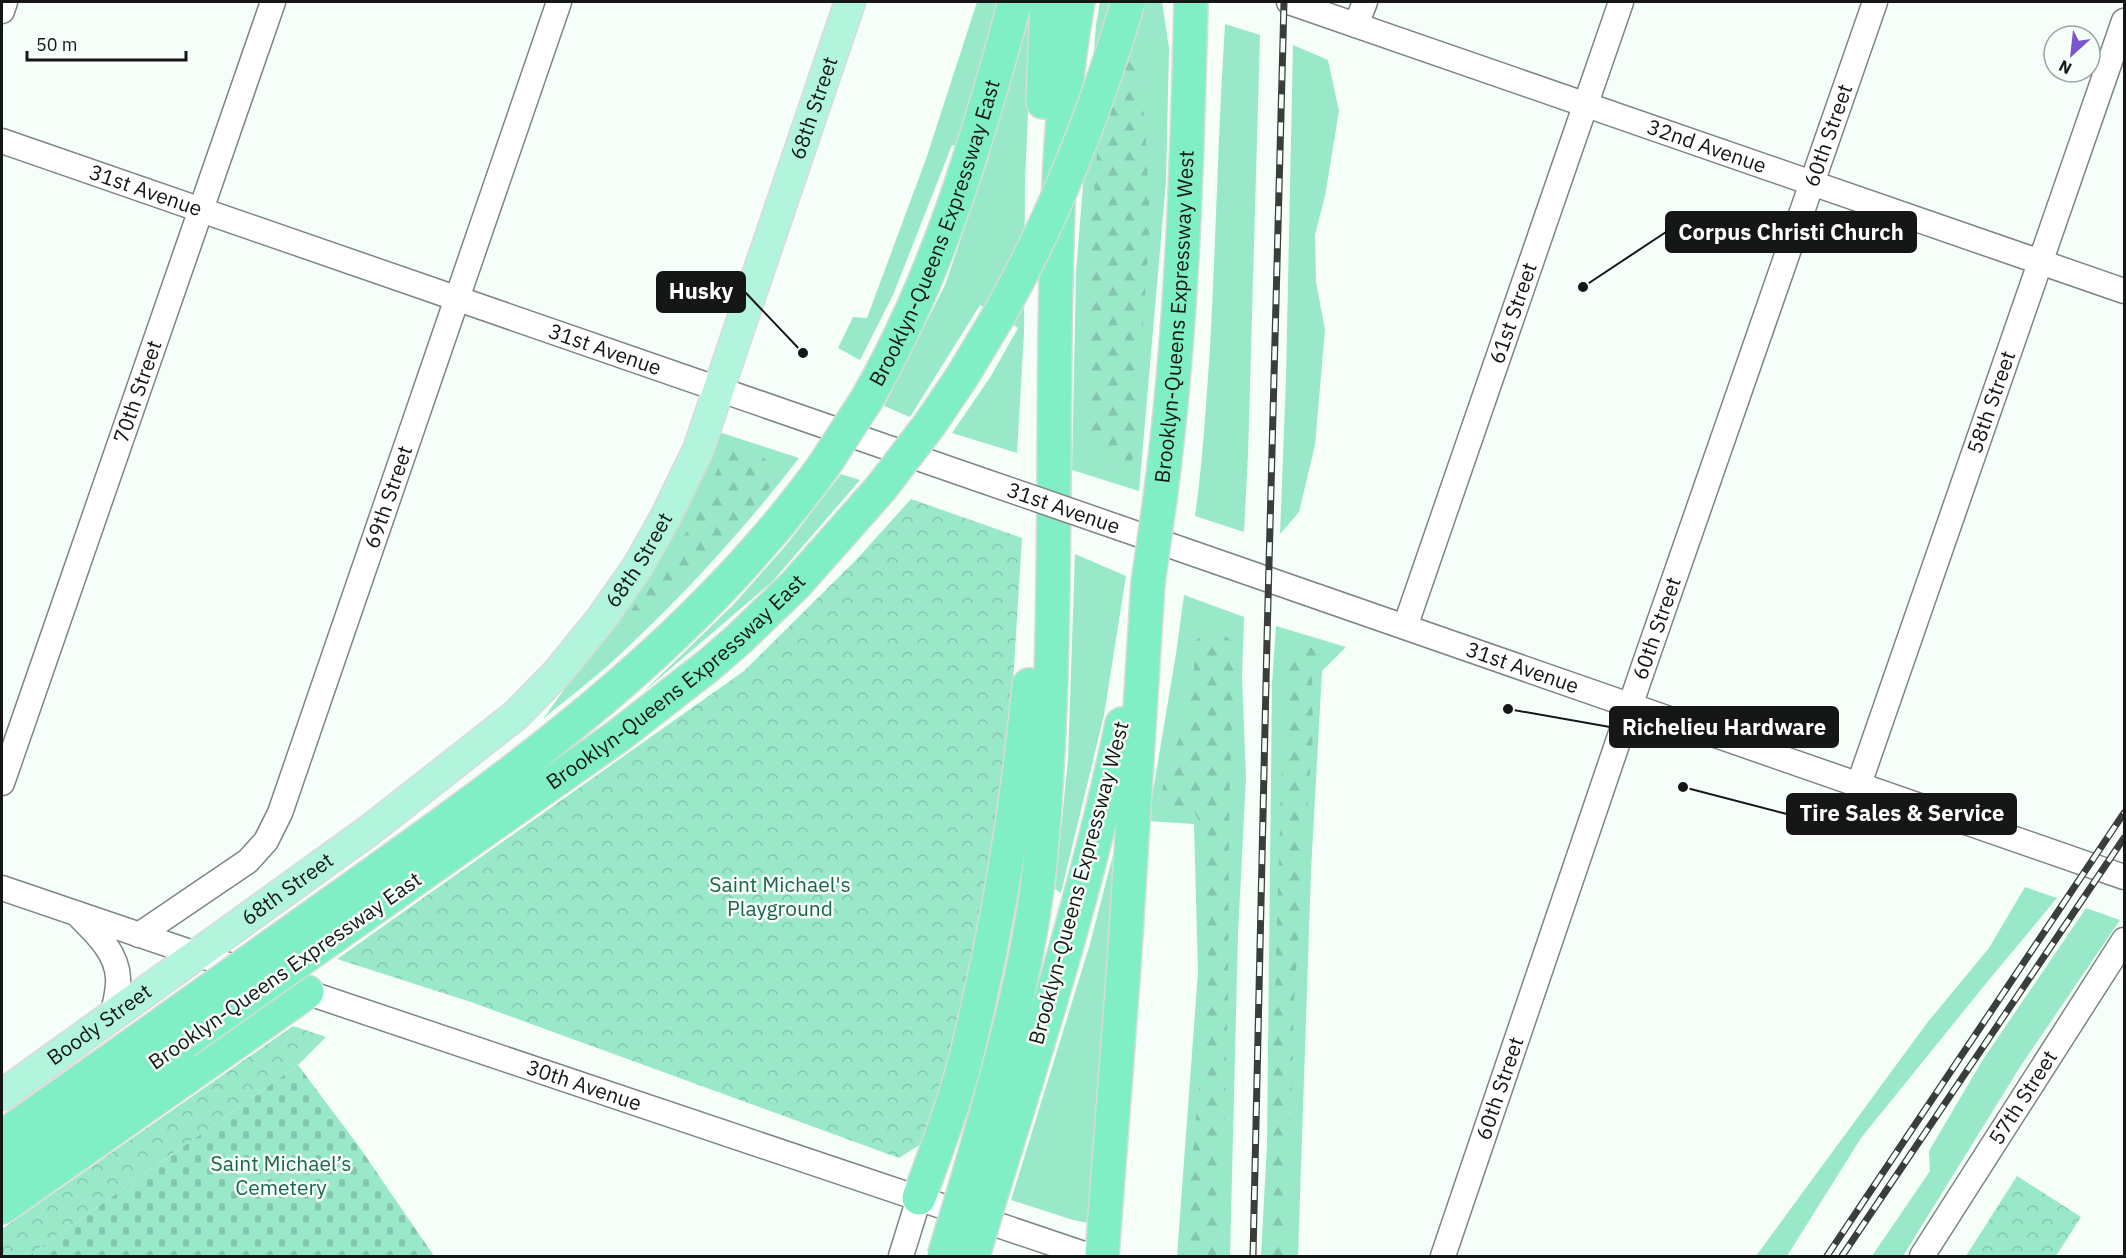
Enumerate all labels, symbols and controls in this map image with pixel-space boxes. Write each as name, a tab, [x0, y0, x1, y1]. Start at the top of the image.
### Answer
scale bar	[27, 24, 186, 62]
north arrow	[2042, 24, 2102, 84]
text: 50 m	[36, 33, 78, 56]
street label: 68th Street	[783, 53, 844, 163]
text: N	[2055, 56, 2075, 79]
street label: Brooklyn-Queens Expressway East	[862, 76, 1006, 391]
street label: 60th Street	[1797, 80, 1858, 190]
street label: 32nd Avenue	[1644, 112, 1770, 179]
street label: Brooklyn-Queens Expressway West	[1147, 150, 1200, 485]
street label: 31st Avenue	[86, 157, 206, 222]
callout: Corpus Christi Church	[1666, 212, 1916, 252]
text: Corpus Christi Church	[1678, 217, 1904, 246]
street label: 61st Street	[1482, 259, 1543, 367]
callout: Husky	[657, 272, 745, 312]
text: Husky	[669, 276, 733, 305]
street label: 31st Avenue	[545, 316, 665, 381]
street label: 70th Street	[106, 336, 168, 447]
street label: 58th Street	[1960, 347, 2021, 457]
street label: 69th Street	[357, 442, 418, 552]
street label: 31st Avenue	[1003, 475, 1124, 540]
street label: 68th Street	[598, 507, 678, 613]
street label: Brooklyn-Queens Expressway East	[540, 568, 811, 796]
street label: 60th Street	[1625, 573, 1687, 683]
street label: 31st Avenue	[1462, 634, 1583, 699]
callout: Richelieu Hardware	[1610, 707, 1838, 747]
text: Richelieu Hardware	[1622, 712, 1826, 741]
street label: Brooklyn-Queens Expressway West	[1021, 718, 1135, 1048]
callout: Tire Sales & Service	[1787, 794, 2016, 834]
text: Tire Sales & Service	[1800, 798, 2004, 827]
street label: 68th Street	[235, 846, 339, 931]
street label: Brooklyn-Queens Expressway East	[142, 865, 426, 1075]
park label: Saint Michael's Playground	[709, 870, 851, 922]
street label: Boody Street	[41, 977, 157, 1071]
street label: 60th Street	[1469, 1033, 1530, 1143]
street label: 57th Street	[1982, 1044, 2063, 1150]
street label: 30th Avenue	[523, 1052, 645, 1117]
park label: Saint Michael’s Cemetery	[211, 1149, 351, 1201]

